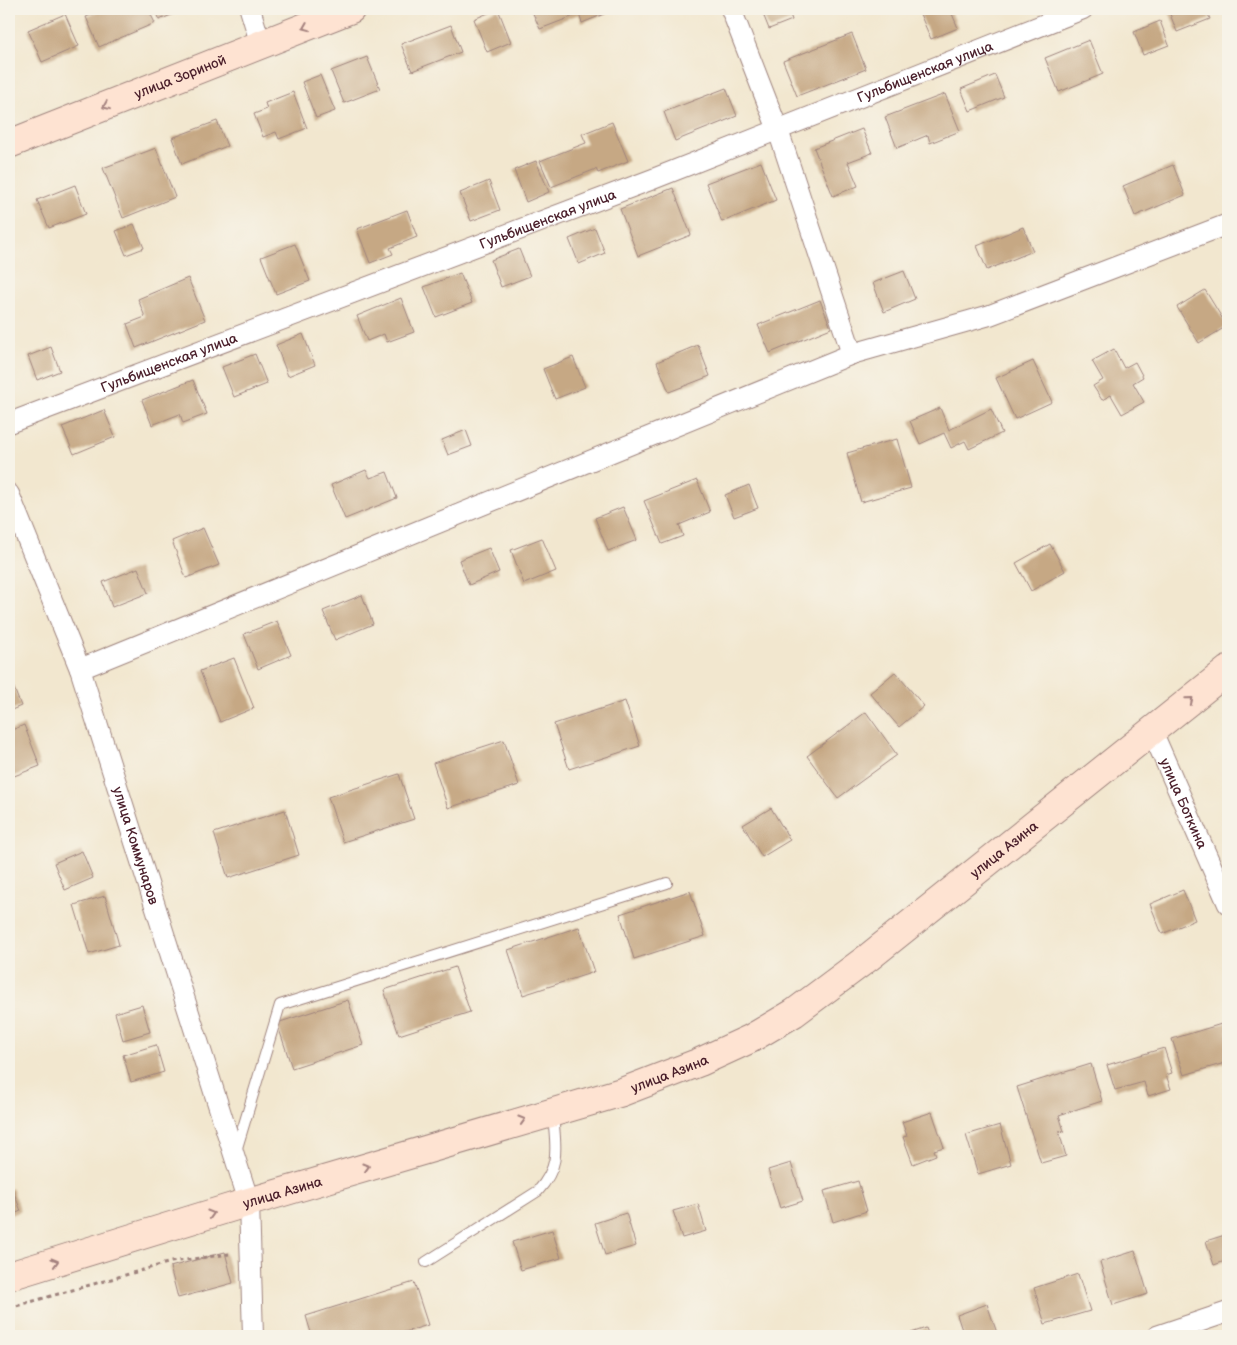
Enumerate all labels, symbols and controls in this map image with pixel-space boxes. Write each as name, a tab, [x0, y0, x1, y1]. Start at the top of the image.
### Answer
one-way arrow	[302, 20, 311, 31]
street label: Гульбищенская улица	[855, 37, 996, 106]
street label: улица Зориной	[132, 51, 229, 103]
one-way arrow	[102, 100, 111, 110]
street label: Гульбищенская улица	[477, 186, 619, 253]
street label: Гульбищенская улица	[98, 329, 240, 396]
one-way arrow	[1184, 698, 1193, 706]
street label: улица Боткина	[1156, 756, 1211, 852]
street label: улица Коммунаров	[109, 785, 162, 907]
street label: улица Азина	[967, 817, 1042, 882]
street label: улица Азина	[629, 1051, 712, 1097]
one-way arrow	[517, 1116, 525, 1126]
one-way arrow	[362, 1162, 370, 1172]
street label: улица Азина	[241, 1173, 325, 1212]
one-way arrow	[206, 1209, 214, 1219]
one-way arrow	[51, 1257, 59, 1267]

